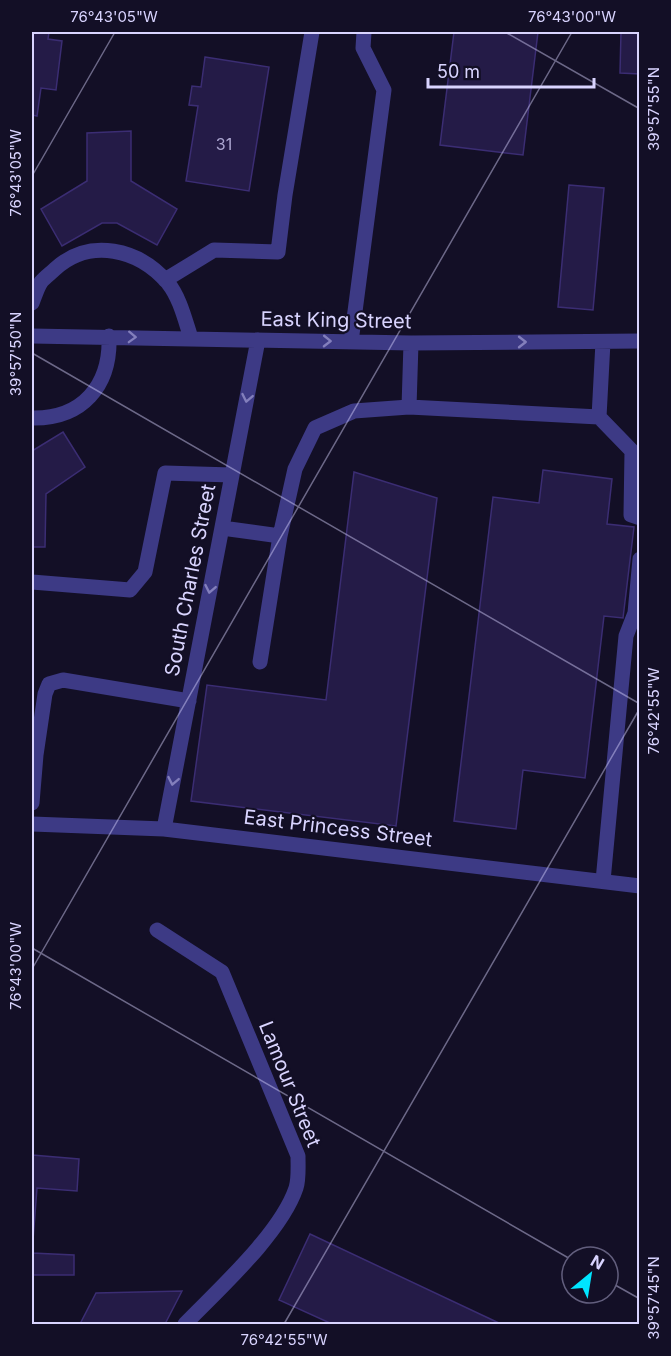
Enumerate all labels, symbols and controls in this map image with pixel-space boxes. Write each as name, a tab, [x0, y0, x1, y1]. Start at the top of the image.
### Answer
text: 76°43'05"W	[70, 7, 158, 26]
text: 76°43'00"W	[528, 7, 616, 26]
scale bar	[428, 51, 594, 89]
text: 50 m	[437, 61, 480, 82]
text: 39°57'55"N	[644, 67, 663, 151]
text: 76°43'05"W	[6, 129, 25, 217]
house number: 31	[216, 134, 232, 154]
street label: East King Street	[260, 307, 412, 333]
text: 39°57'50"N	[6, 312, 25, 396]
one-way arrow	[127, 330, 136, 343]
one-way arrow	[322, 335, 331, 347]
one-way arrow	[517, 336, 526, 348]
one-way arrow	[241, 392, 254, 402]
street label: South Charles Street	[160, 481, 220, 678]
one-way arrow	[204, 584, 217, 594]
text: 76°42'55"W	[644, 667, 663, 755]
one-way arrow	[167, 775, 180, 785]
street label: East Princess Street	[242, 805, 434, 852]
text: 76°43'00"W	[6, 922, 25, 1010]
street label: Lamour Street	[254, 1018, 326, 1151]
north arrow	[560, 1245, 620, 1305]
text: N	[587, 1250, 608, 1274]
text: 39°57'45"N	[644, 1256, 663, 1340]
text: 76°42'55"W	[240, 1330, 328, 1349]

